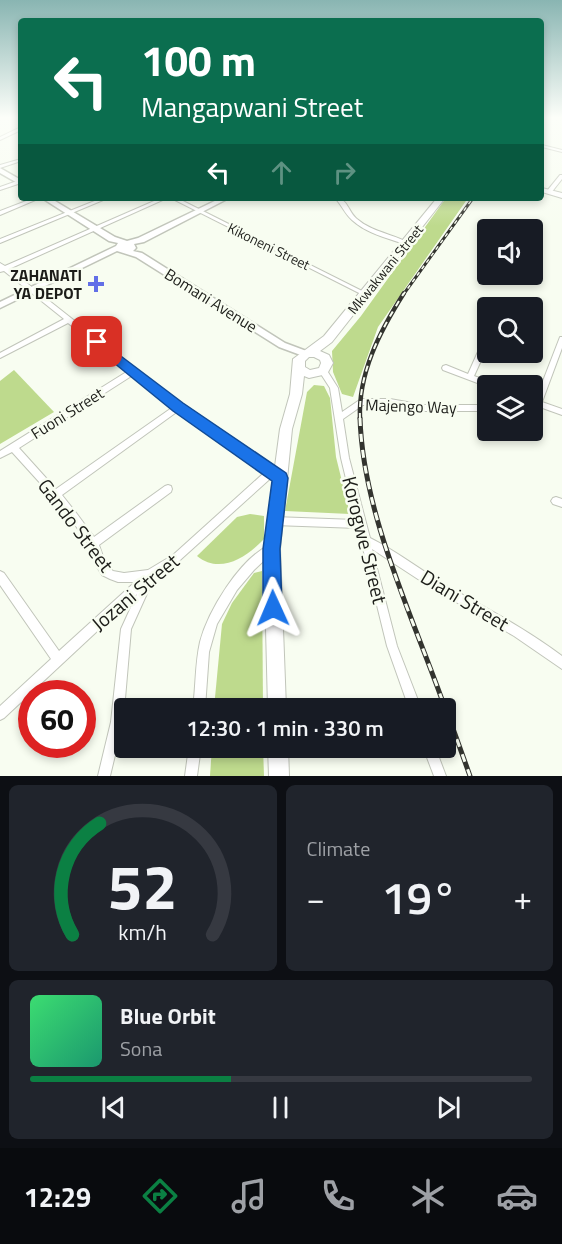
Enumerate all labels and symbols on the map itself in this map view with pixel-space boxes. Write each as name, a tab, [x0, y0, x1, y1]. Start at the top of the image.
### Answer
street label: Kikoneni Street	[224, 217, 314, 275]
street label: Mkwakwani Street	[342, 220, 428, 318]
street label: Bomani Avenue	[160, 262, 262, 338]
place label: ZAHANATI YA DEPOT	[10, 263, 83, 305]
marker: ZAHANATI YA DEPOT	[87, 275, 105, 293]
pin	[71, 316, 122, 367]
street label: Fuoni Street	[26, 381, 108, 445]
street label: Majengo Way	[365, 392, 457, 420]
street label: Gando Street	[30, 472, 122, 578]
street label: Korogwe Street	[334, 473, 396, 607]
street label: Jozani Street	[84, 546, 186, 638]
street label: Diani Street	[415, 561, 515, 639]
position arrow	[241, 576, 305, 640]
speed limit sign: 60	[18, 680, 96, 758]

